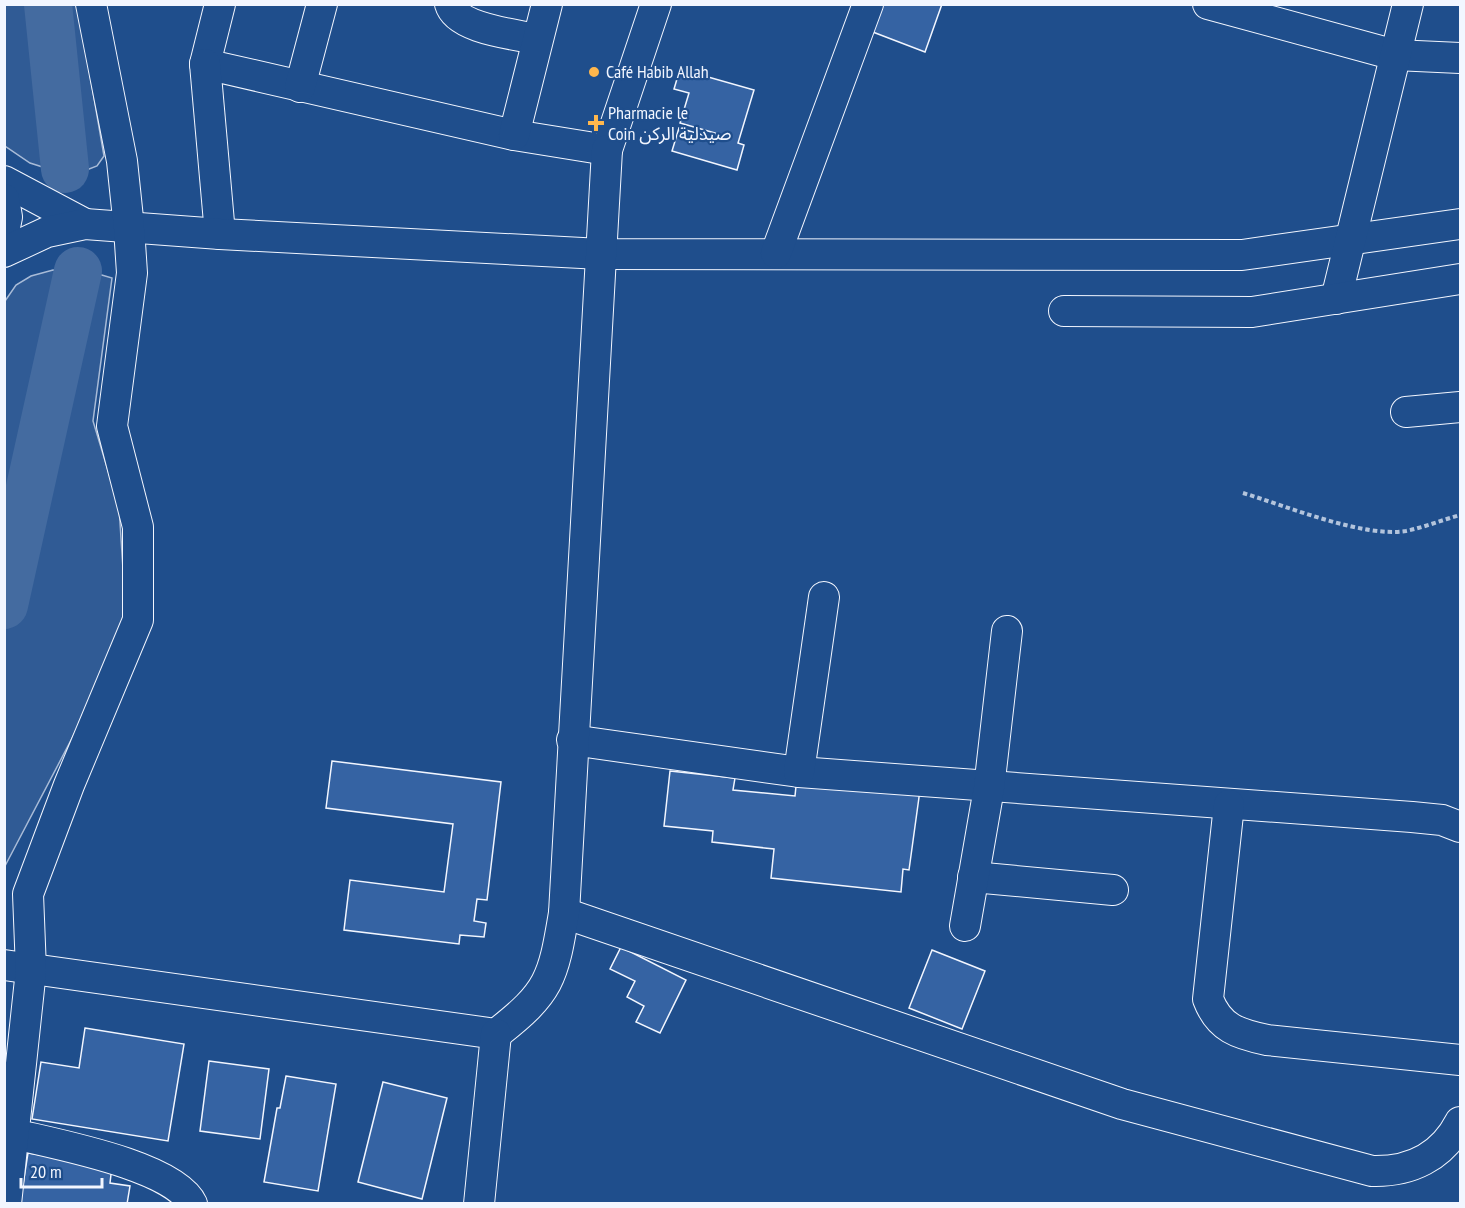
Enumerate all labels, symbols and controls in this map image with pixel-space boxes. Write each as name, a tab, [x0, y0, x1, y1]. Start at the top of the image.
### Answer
place label: Café Habib Allah	[606, 60, 709, 83]
marker: Café Habib Allah	[587, 65, 601, 79]
place label: Pharmacie le Coin صيدلية الركن	[608, 101, 732, 145]
marker: Pharmacie le Coin صيدلية الركن	[589, 116, 603, 130]
scale bar	[21, 1151, 102, 1189]
text: 20 m	[30, 1160, 62, 1183]

